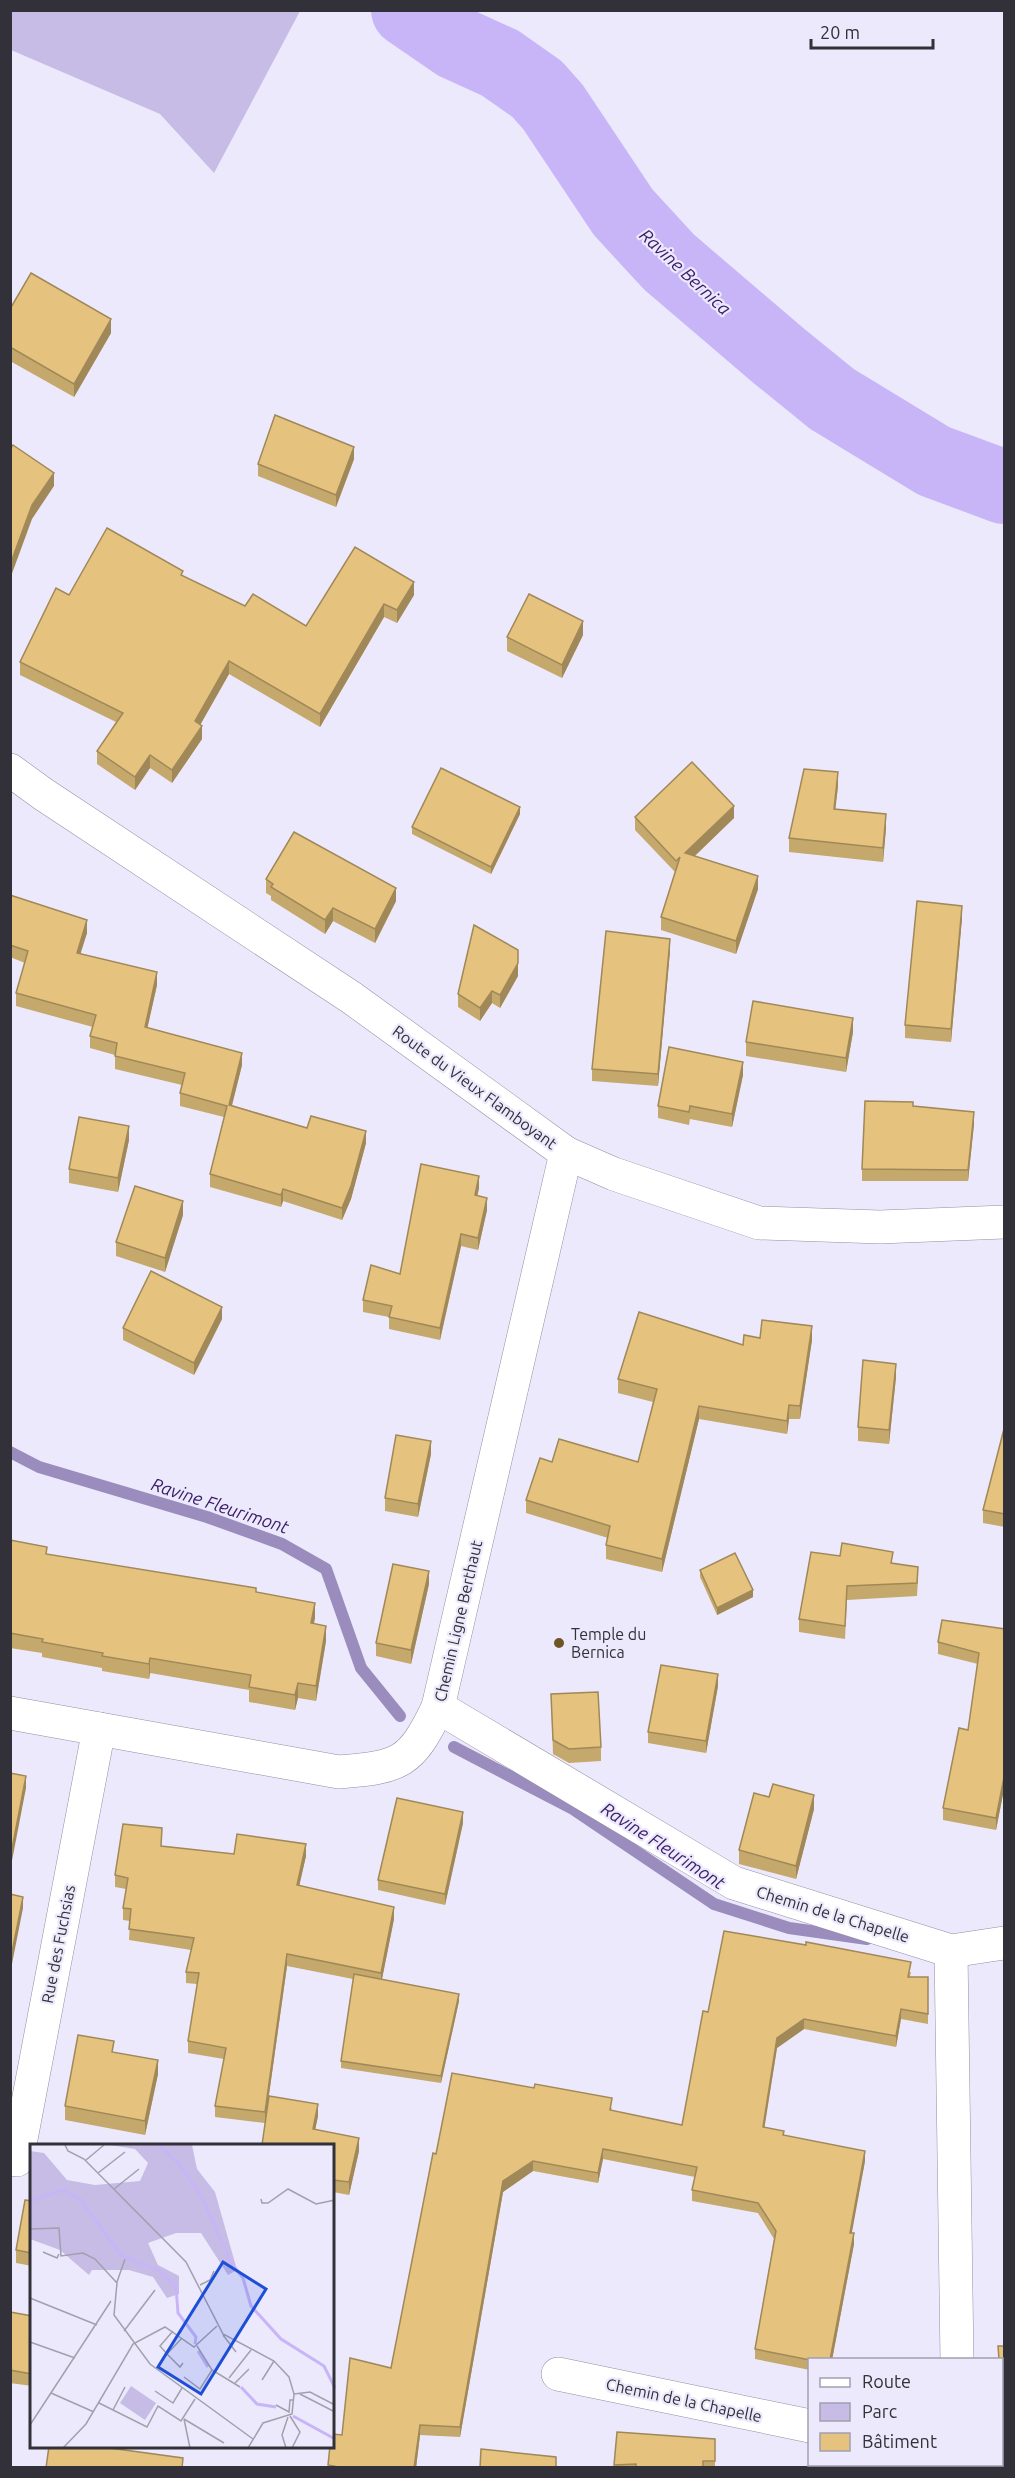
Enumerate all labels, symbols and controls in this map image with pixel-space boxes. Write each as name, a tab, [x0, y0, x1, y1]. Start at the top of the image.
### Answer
scale bar	[811, 12, 932, 50]
text: 20 m	[820, 22, 860, 42]
water label: Ravine Bernica	[636, 224, 735, 318]
street label: Route du Vieux Flamboyant	[389, 1021, 561, 1153]
water label: Ravine Fleurimont	[149, 1473, 292, 1537]
street label: Chemin Ligne Berthaut	[431, 1538, 486, 1704]
place label: Temple du Bernica	[571, 1625, 646, 1661]
marker: Temple du Bernica	[552, 1636, 566, 1650]
water label: Ravine Fleurimont	[598, 1798, 730, 1893]
street label: Chemin de la Chapelle	[754, 1882, 912, 1946]
street label: Rue des Fuchsias	[38, 1883, 78, 2005]
inset map	[30, 2144, 334, 2448]
legend	[808, 2358, 1003, 2466]
text: Route	[862, 2371, 911, 2391]
street label: Chemin de la Chapelle	[604, 2375, 764, 2425]
text: Parc	[862, 2401, 897, 2421]
text: Bâtiment	[862, 2431, 937, 2451]

